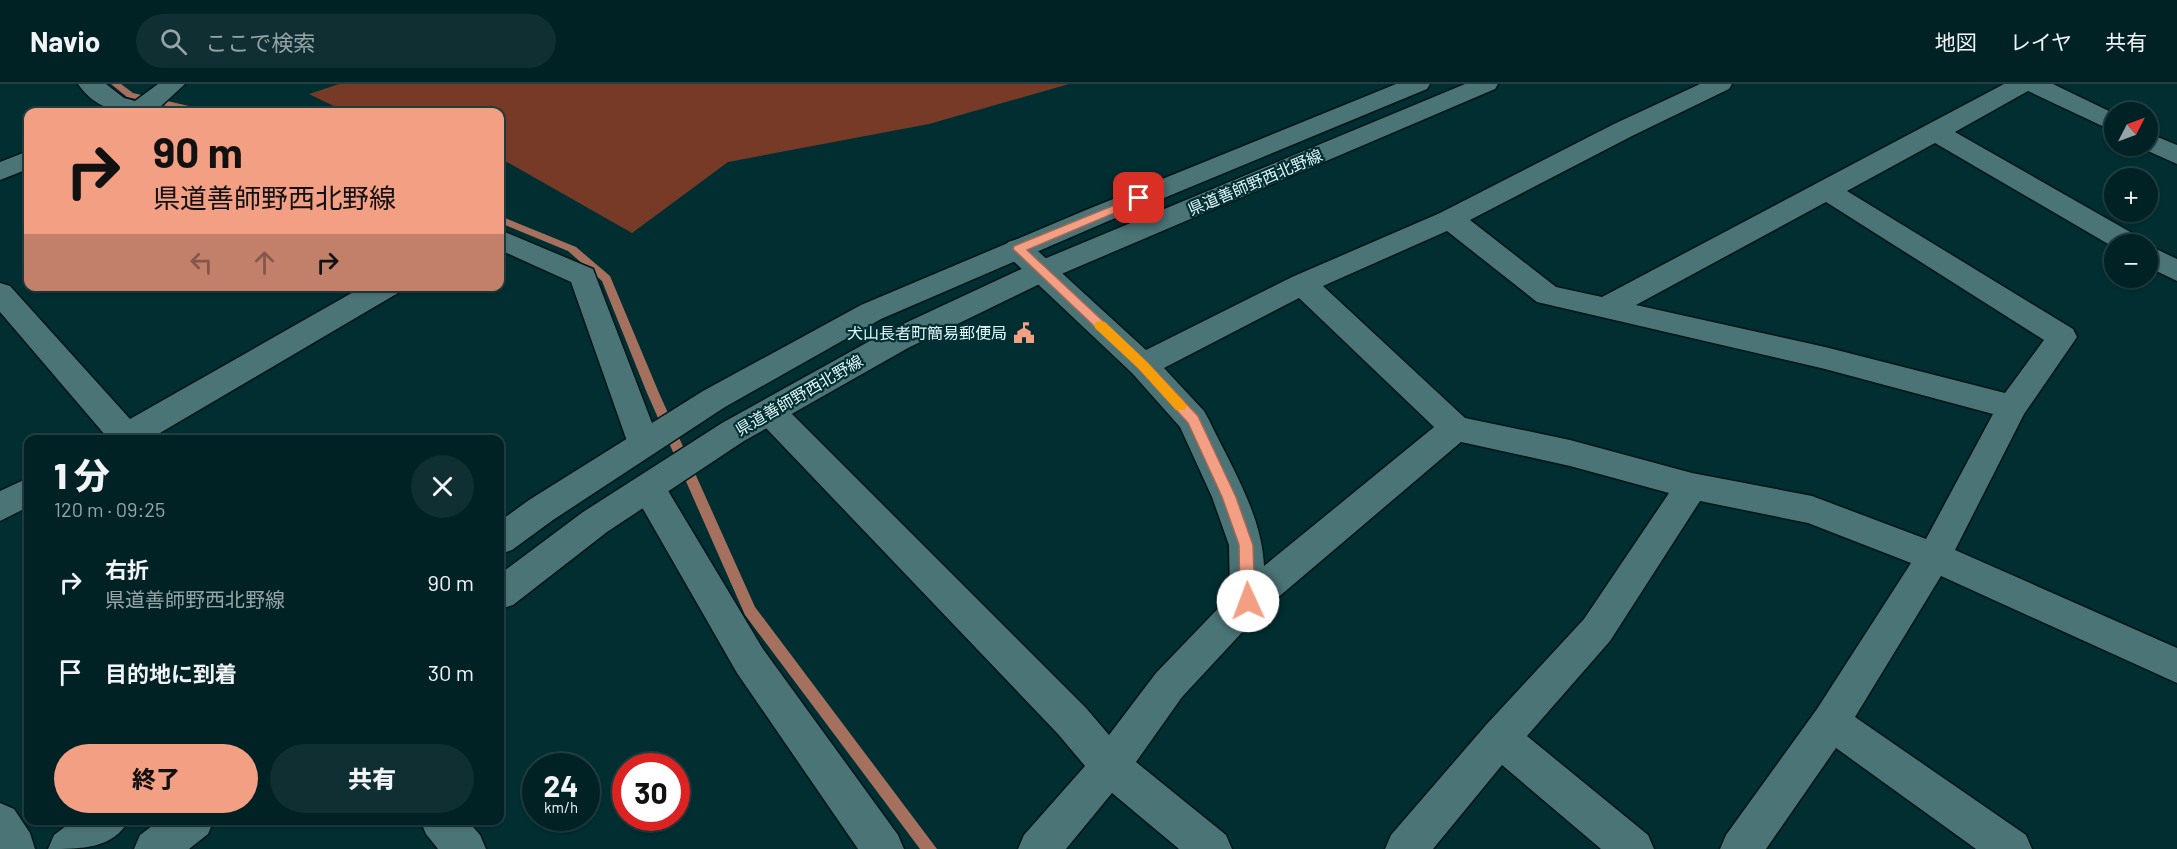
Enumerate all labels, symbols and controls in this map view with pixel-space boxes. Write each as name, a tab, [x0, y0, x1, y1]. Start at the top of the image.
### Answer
search box	[136, 14, 556, 68]
text: Navio	[30, 24, 100, 58]
icon: search	[157, 25, 190, 58]
text: ここで検索	[205, 29, 315, 55]
text: 地図	[1935, 29, 1977, 54]
text: レイヤ	[2010, 29, 2072, 54]
text: 共有	[2105, 29, 2147, 54]
north arrow	[2104, 102, 2158, 156]
map controls	[2104, 102, 2158, 288]
text: 90 m	[153, 126, 243, 176]
icon: right	[54, 132, 132, 210]
street label: 県道善師野西北野線	[1185, 145, 1325, 218]
button: +	[2104, 168, 2158, 222]
pin	[1113, 172, 1164, 223]
text: 県道善師野西北野線	[153, 181, 396, 213]
icon: arrive	[1122, 181, 1155, 214]
button: −	[2104, 234, 2158, 288]
icon: left	[185, 246, 218, 279]
icon: ahead	[248, 246, 281, 279]
icon: right	[311, 246, 344, 279]
public building icon: 犬山長者町簡易郵便局	[1012, 321, 1036, 345]
place label: 犬山長者町簡易郵便局	[847, 323, 1007, 342]
street label: 県道善師野西北野線	[732, 350, 866, 439]
text: 1 分	[54, 453, 110, 496]
button: close	[411, 455, 474, 518]
text: 120 m · 09:25	[54, 497, 165, 521]
text: 右折	[105, 556, 149, 582]
icon: right	[54, 566, 87, 599]
text: 90 m	[428, 569, 474, 595]
position arrow	[1216, 569, 1280, 633]
text: 県道善師野西北野線	[105, 587, 285, 611]
icon: arrive	[54, 656, 87, 689]
text: 30 m	[428, 659, 474, 685]
text: 目的地に到着	[105, 660, 237, 686]
button: 終了	[54, 744, 258, 813]
button: 共有	[270, 744, 474, 813]
speed limit sign: 30	[612, 753, 690, 831]
text: 24	[544, 767, 578, 803]
text: km/h	[544, 798, 578, 816]

